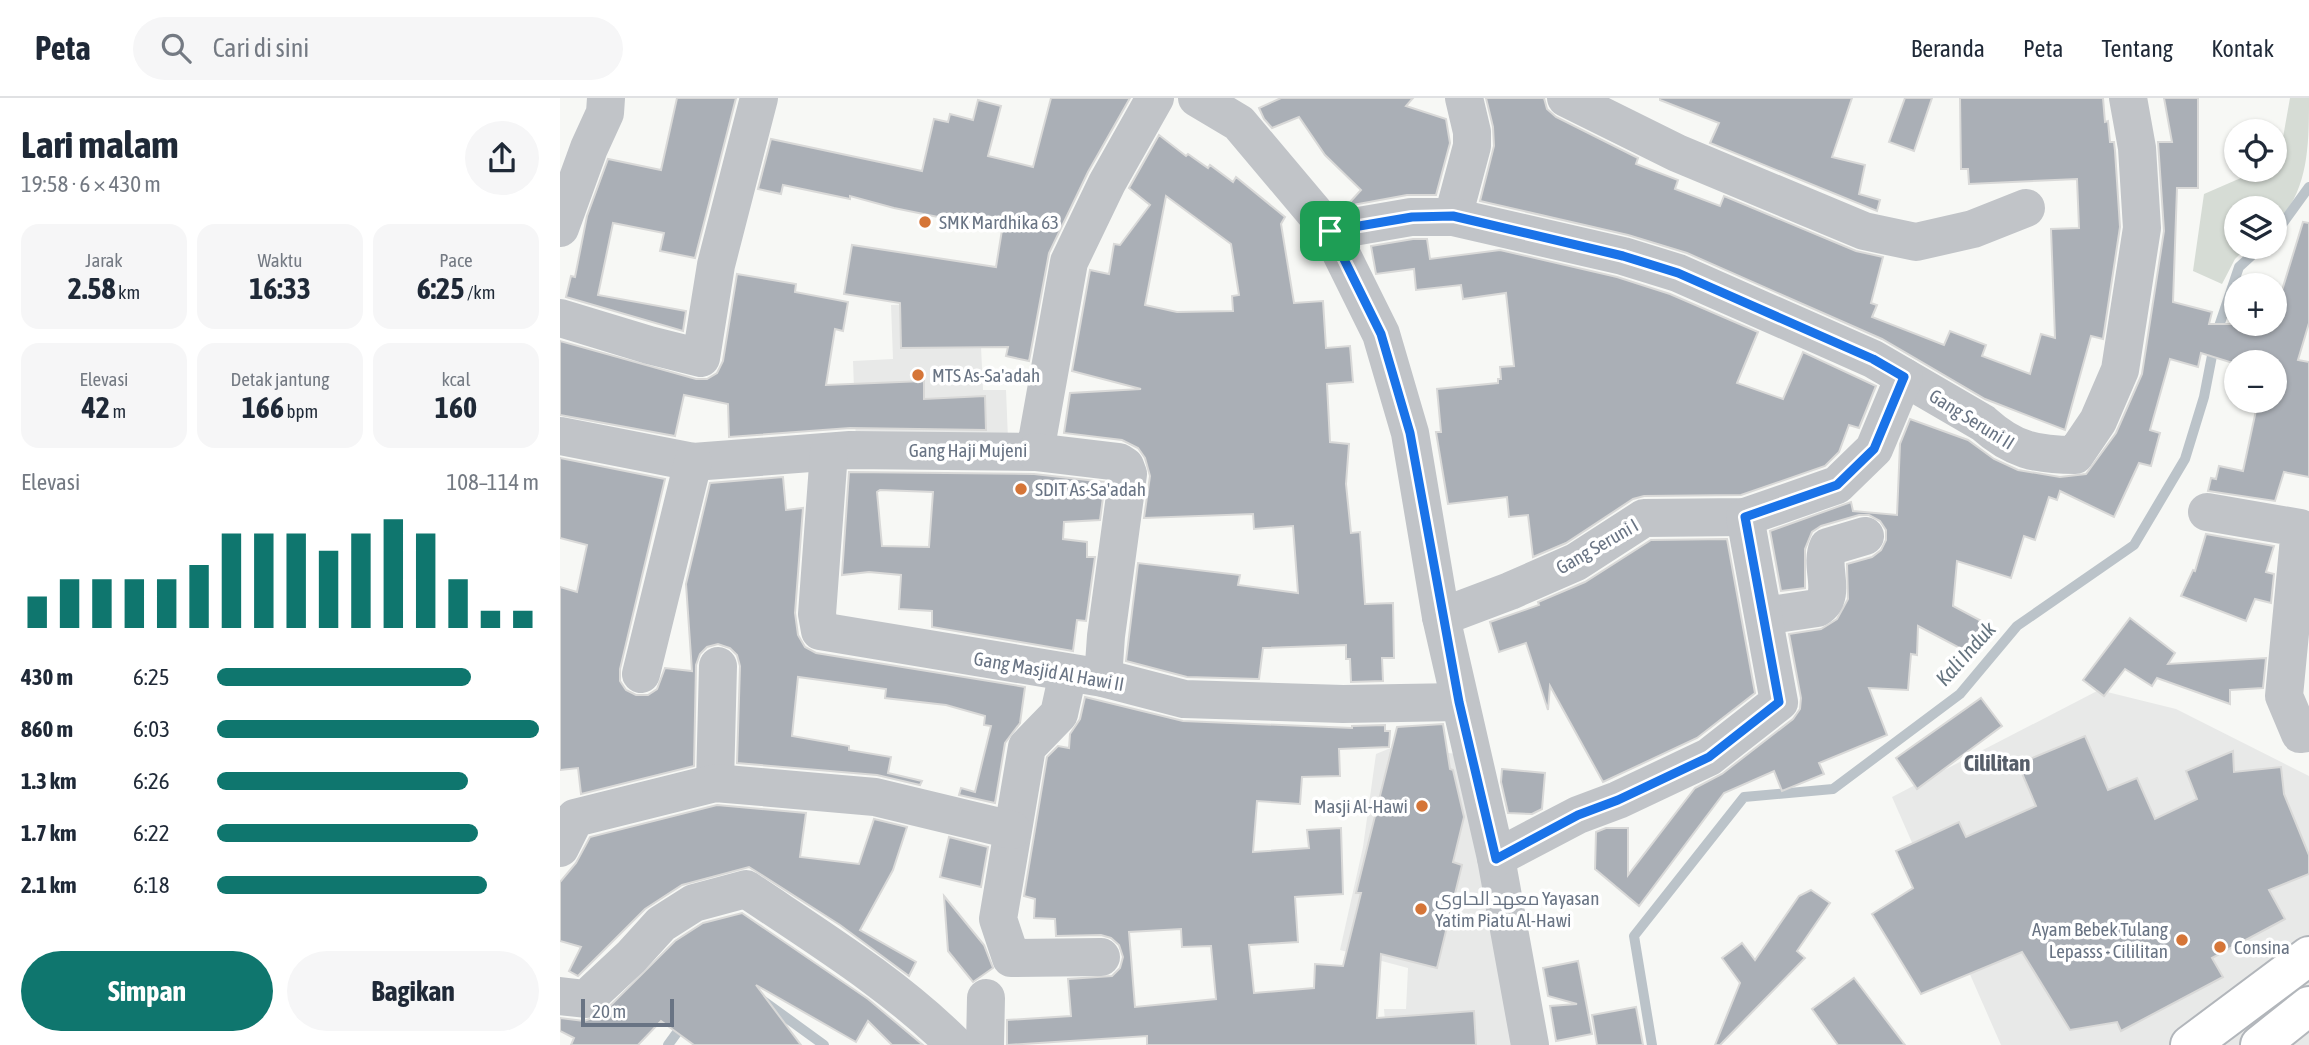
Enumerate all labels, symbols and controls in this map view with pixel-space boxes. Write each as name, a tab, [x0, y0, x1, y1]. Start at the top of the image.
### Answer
search box	[133, 17, 623, 80]
text: Peta	[35, 29, 91, 67]
icon: search	[157, 29, 195, 67]
text: Cari di sini	[213, 33, 309, 63]
text: Beranda	[1911, 35, 1985, 62]
text: Peta	[2023, 35, 2063, 62]
text: Tentang	[2101, 35, 2173, 62]
text: Kontak	[2211, 35, 2274, 62]
map controls	[2224, 119, 2287, 413]
button: locate	[2224, 119, 2287, 182]
button: share	[465, 121, 539, 195]
text: Lari malam	[21, 123, 179, 166]
text: 19:58 · 6 × 430 m	[21, 171, 161, 197]
button: layers	[2224, 196, 2287, 259]
pin	[1300, 201, 1360, 261]
place label: SMK Mardhika 63	[939, 211, 1059, 233]
icon: arrive	[1311, 212, 1349, 250]
marker: SMK Mardhika 63	[917, 214, 933, 230]
text: Jarak	[85, 249, 123, 271]
text: Waktu	[257, 249, 303, 271]
text: Pace	[439, 249, 473, 271]
text: 2.58	[68, 271, 115, 305]
text: 16:33	[249, 271, 311, 305]
text: 6:25	[417, 271, 464, 305]
button: +	[2224, 273, 2287, 336]
text: km	[115, 281, 140, 303]
text: /km	[464, 281, 495, 303]
button: −	[2224, 350, 2287, 413]
place label: MTS As-Sa'adah	[932, 364, 1040, 386]
marker: MTS As-Sa'adah	[910, 367, 926, 383]
text: Elevasi	[80, 368, 128, 390]
text: Detak jantung	[231, 368, 330, 390]
text: kcal	[442, 368, 470, 390]
street label: Gang Seruni II	[1925, 384, 2019, 454]
text: 42	[82, 390, 110, 424]
text: 166	[242, 390, 284, 424]
text: 160	[435, 390, 477, 424]
text: m	[110, 400, 126, 422]
text: bpm	[284, 400, 318, 422]
street label: Gang Haji Mujeni	[909, 439, 1027, 461]
text: Elevasi	[21, 469, 80, 495]
text: 108–114 m	[446, 469, 539, 495]
place label: SDIT As-Sa'adah	[1035, 478, 1146, 500]
marker: SDIT As-Sa'adah	[1013, 481, 1029, 497]
street label: Gang Seruni I	[1552, 514, 1642, 578]
water label: Kali Induk	[1930, 616, 2001, 690]
street label: Gang Masjid Al Hawi II	[972, 647, 1126, 695]
text: 430 m	[21, 664, 73, 690]
text: 6:25	[133, 664, 170, 690]
text: 860 m	[21, 716, 73, 742]
text: 6:03	[133, 716, 170, 742]
district label: Cililitan	[1964, 750, 2030, 776]
text: 1.3 km	[21, 768, 77, 794]
text: 6:26	[133, 768, 170, 794]
place label: Masji Al-Hawi	[1314, 795, 1408, 817]
marker: Masji Al-Hawi	[1414, 798, 1430, 814]
text: 1.7 km	[21, 820, 77, 846]
text: 6:22	[133, 820, 170, 846]
text: 2.1 km	[21, 872, 77, 898]
text: 6:18	[133, 872, 170, 898]
place label: معهد الحاوي Yayasan Yatim Piatu Al-Hawi	[1435, 887, 1599, 931]
marker: معهد الحاوي Yayasan Yatim Piatu Al-Hawi	[1413, 901, 1429, 917]
place label: Ayam Bebek Tulang Lepasss - Cililitan	[2032, 918, 2169, 962]
marker: Ayam Bebek Tulang Lepasss - Cililitan	[2174, 932, 2190, 948]
place label: Consina	[2234, 936, 2290, 958]
marker: Consina	[2212, 939, 2228, 955]
button: Simpan	[21, 951, 273, 1031]
button: Bagikan	[287, 951, 539, 1031]
scale bar	[581, 996, 674, 1028]
text: 20 m	[592, 1000, 626, 1022]

